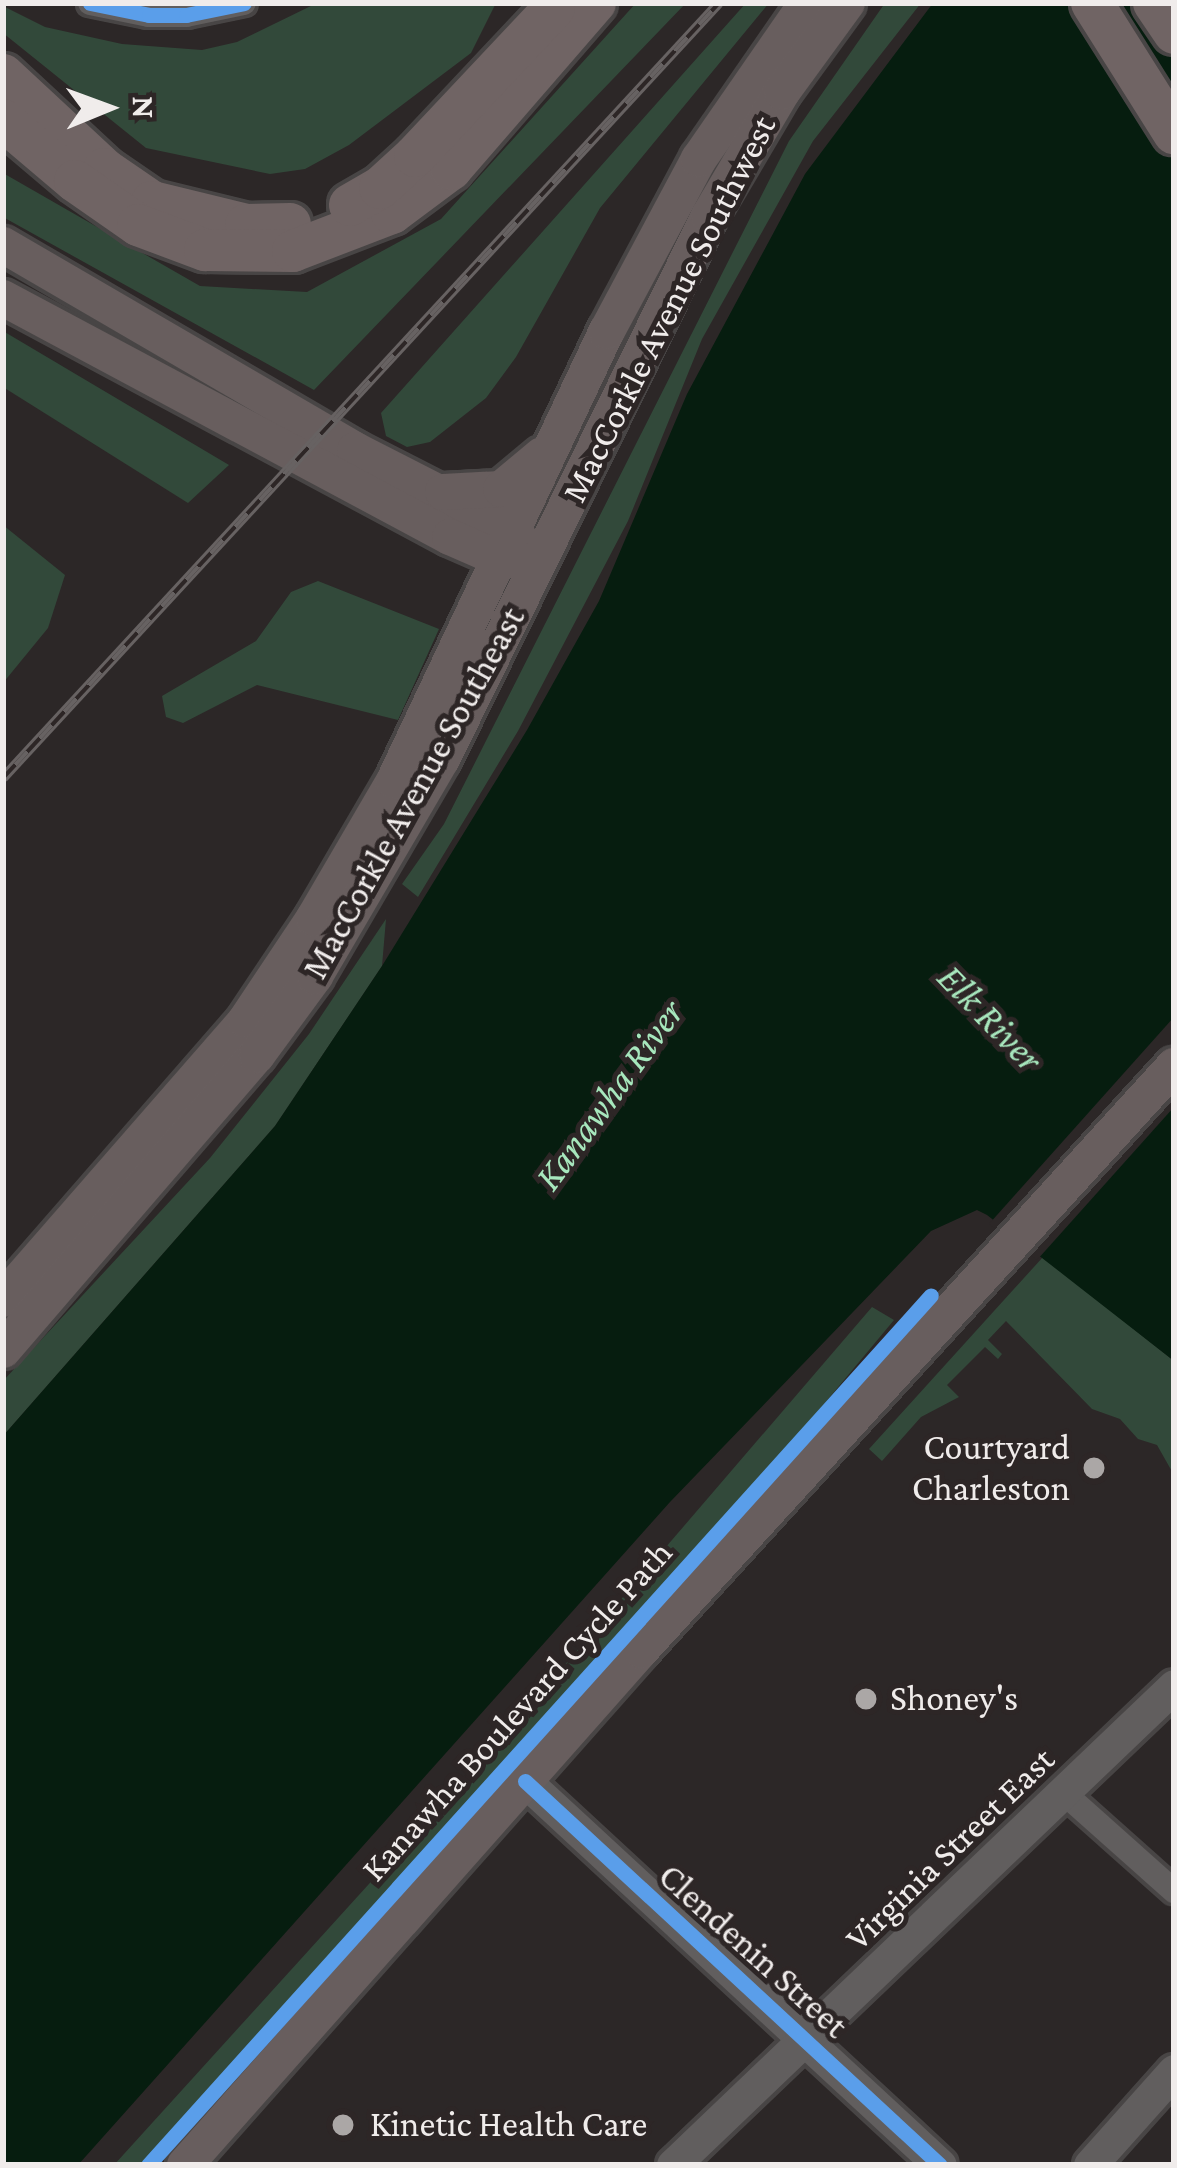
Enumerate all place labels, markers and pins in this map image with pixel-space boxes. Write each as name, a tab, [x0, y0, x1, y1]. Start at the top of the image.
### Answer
place label: Courtyard Charleston	[912, 1425, 1070, 1510]
marker: Courtyard Charleston	[1081, 1455, 1107, 1481]
place label: Shoney's	[890, 1677, 1018, 1721]
marker: Shoney's	[853, 1686, 879, 1712]
place label: Kinetic Health Care	[370, 2103, 647, 2147]
marker: Kinetic Health Care	[327, 2109, 359, 2141]

